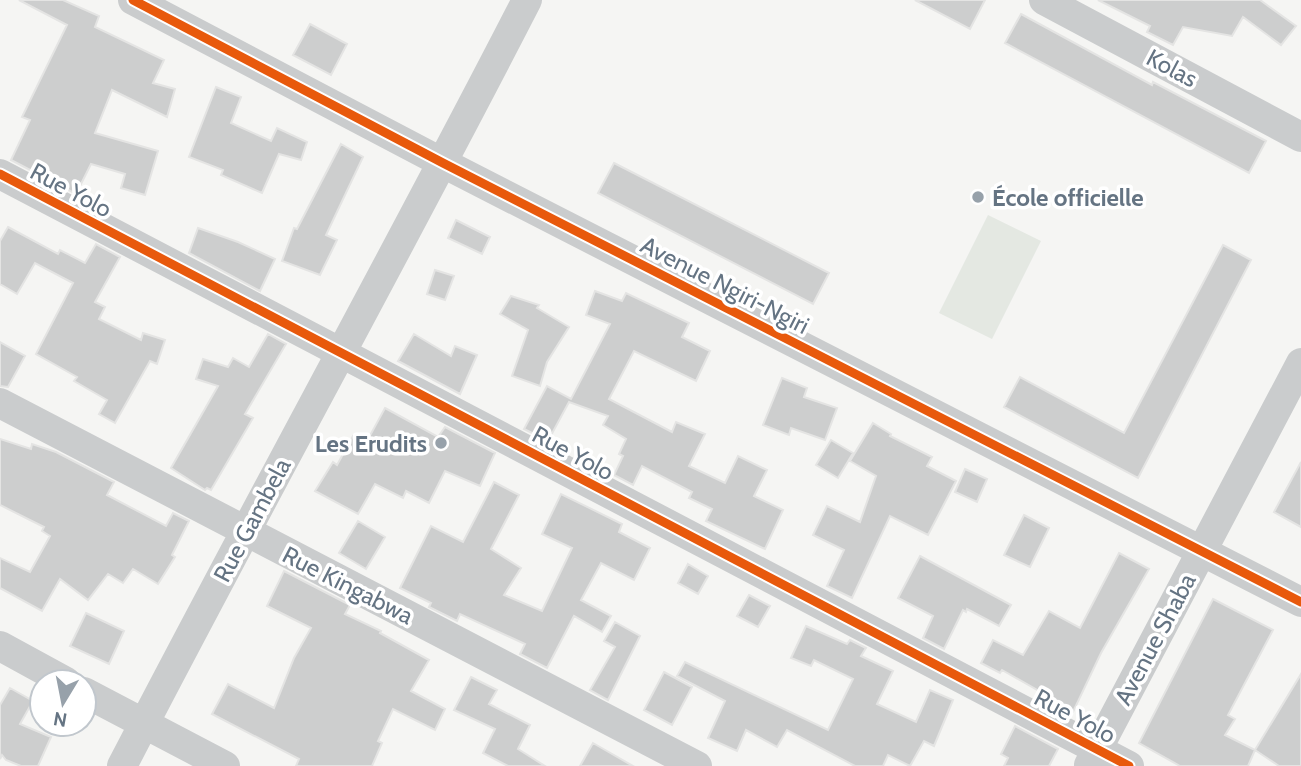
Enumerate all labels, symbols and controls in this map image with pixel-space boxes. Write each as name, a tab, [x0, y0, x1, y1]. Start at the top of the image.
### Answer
street label: Kolas	[1142, 43, 1202, 93]
street label: Rue Yolo	[25, 157, 117, 223]
place label: École officielle	[992, 183, 1144, 212]
marker: École officielle	[970, 189, 986, 205]
street label: Avenue Ngiri-Ngiri	[636, 230, 814, 340]
street label: Rue Yolo	[527, 420, 619, 486]
place label: Les Erudits	[315, 429, 427, 458]
marker: Les Erudits	[433, 435, 449, 451]
street label: Rue Gambela	[207, 453, 297, 587]
street label: Rue Kingabwa	[278, 540, 419, 631]
street label: Avenue Shaba	[1108, 568, 1202, 710]
north arrow	[28, 668, 98, 738]
street label: Rue Yolo	[1029, 683, 1121, 749]
text: N	[52, 707, 69, 732]

